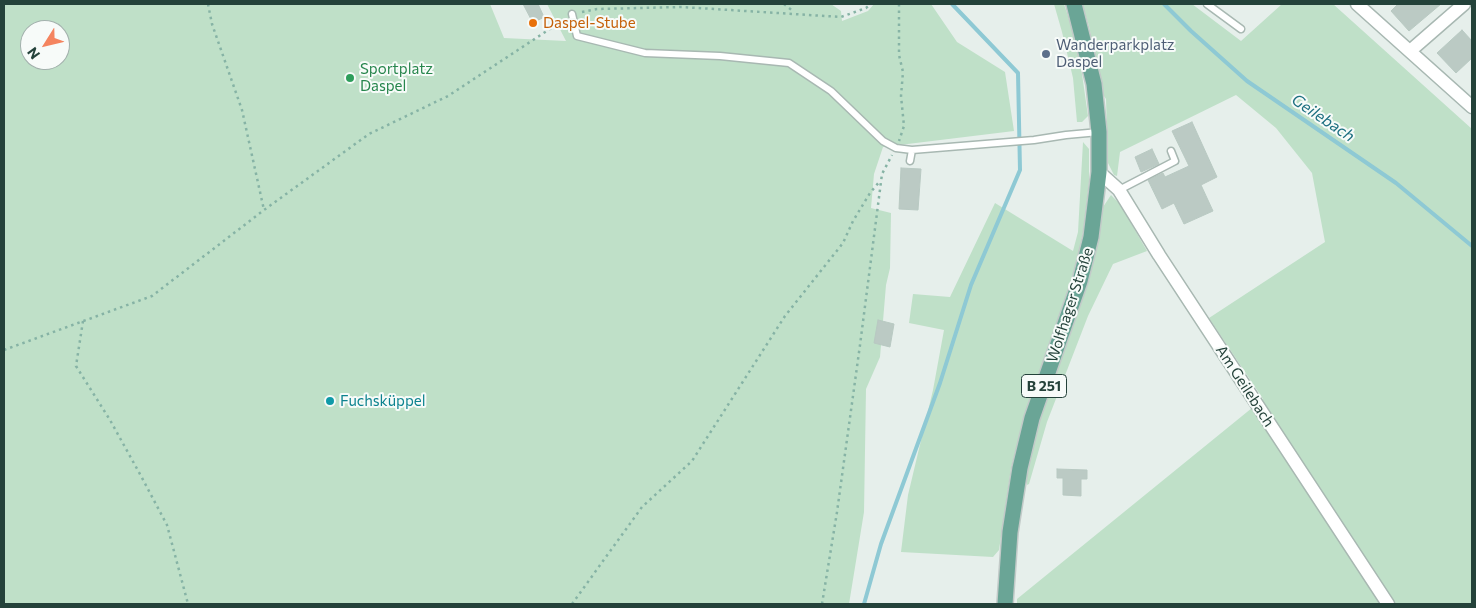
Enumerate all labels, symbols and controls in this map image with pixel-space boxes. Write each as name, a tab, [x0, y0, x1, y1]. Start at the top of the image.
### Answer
place label: Daspel-Stube	[543, 14, 636, 32]
marker: Daspel-Stube	[527, 17, 539, 29]
north arrow	[20, 20, 70, 70]
place label: Wanderparkplatz Daspel	[1056, 36, 1174, 71]
text: N	[23, 44, 43, 63]
marker: Wanderparkplatz Daspel	[1040, 48, 1052, 60]
place label: Sportplatz Daspel	[360, 60, 433, 95]
marker: Sportplatz Daspel	[344, 72, 356, 84]
water label: Geilebach	[1288, 90, 1358, 146]
street label: Wolfhager Straße	[1043, 245, 1097, 365]
street label: Am Geilebach	[1212, 342, 1278, 430]
road number: B 251	[1022, 374, 1066, 398]
place label: Fuchsküppel	[340, 392, 426, 410]
marker: Fuchsküppel	[324, 395, 336, 407]

